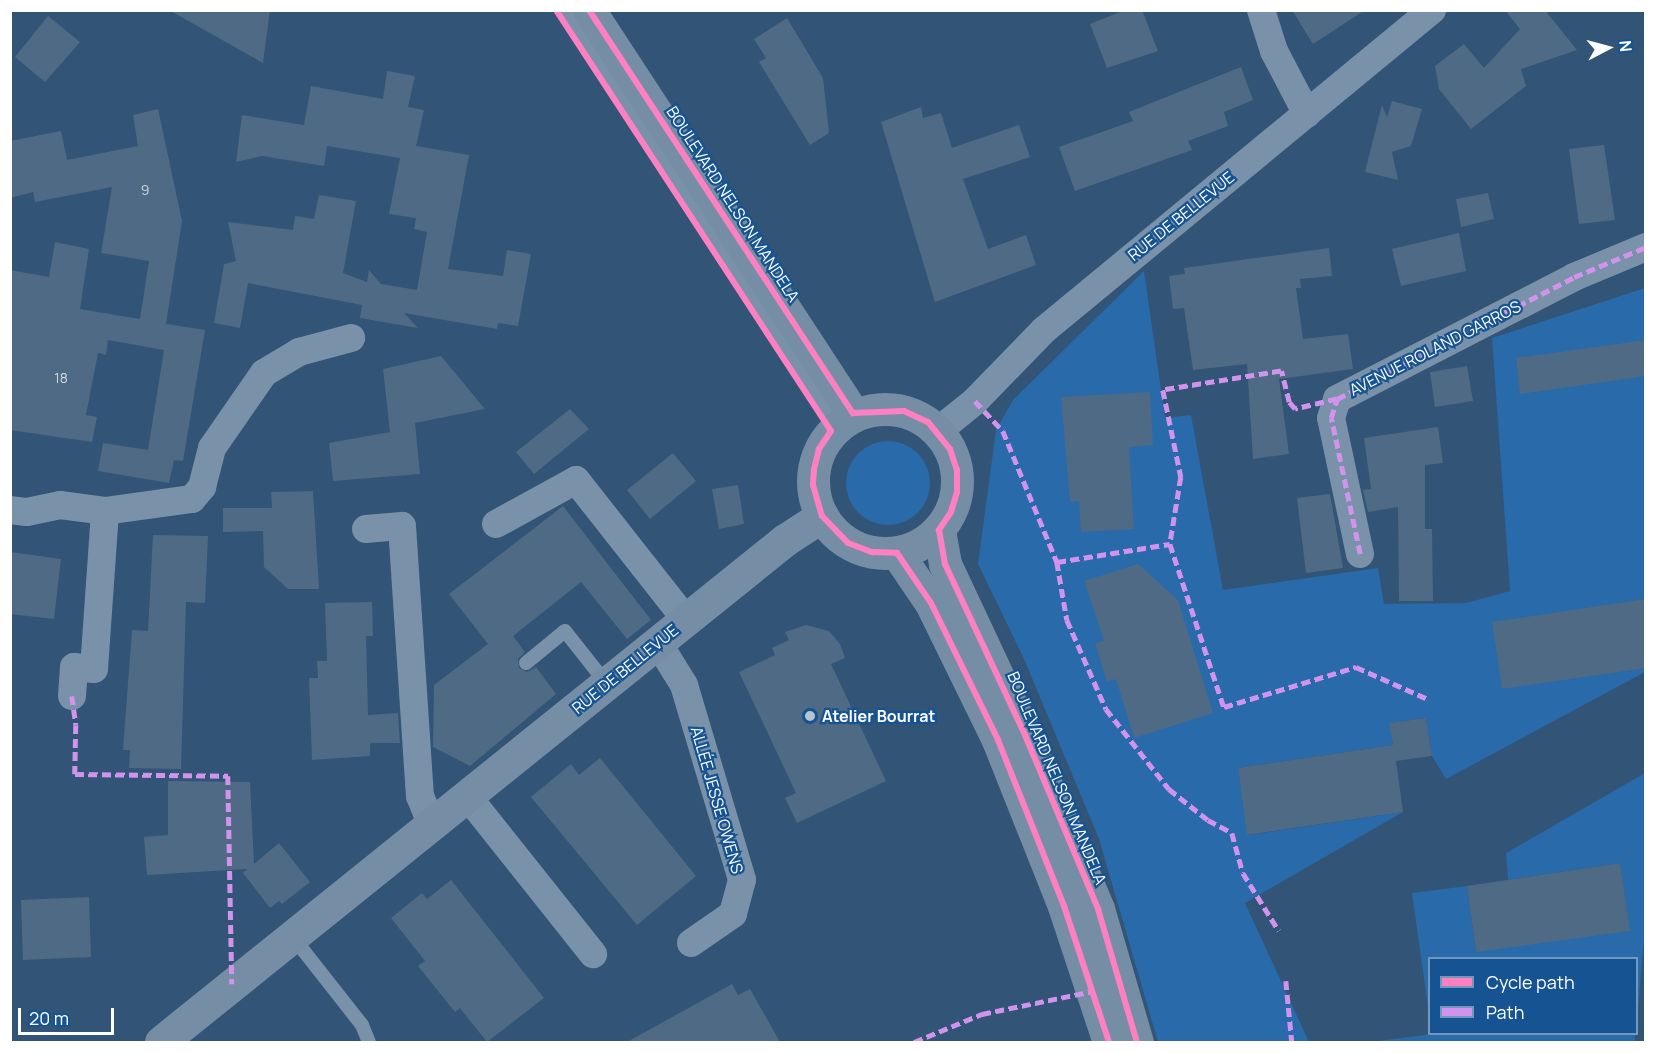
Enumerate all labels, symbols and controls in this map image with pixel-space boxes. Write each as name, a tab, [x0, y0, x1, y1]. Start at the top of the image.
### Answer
north arrow	[1578, 18, 1638, 78]
text: N	[1614, 39, 1637, 53]
street label: BOULEVARD NELSON MANDELA	[663, 103, 803, 305]
street label: RUE DE BELLEVUE	[1124, 167, 1238, 265]
house number: 9	[141, 182, 149, 198]
street label: AVENUE ROLAND GARROS	[1346, 296, 1524, 400]
house number: 18	[54, 370, 68, 386]
street label: RUE DE BELLEVUE	[568, 620, 682, 718]
street label: BOULEVARD NELSON MANDELA	[1003, 669, 1111, 887]
place label: Atelier Bourrat	[822, 706, 935, 726]
marker: Atelier Bourrat	[803, 709, 817, 723]
street label: ALLÉE JESSE OWENS	[687, 724, 747, 876]
legend	[1428, 957, 1638, 1035]
text: Cycle path	[1486, 970, 1575, 994]
scale bar	[21, 996, 117, 1034]
text: Path	[1486, 1000, 1524, 1024]
text: 20 m	[29, 1006, 69, 1030]

